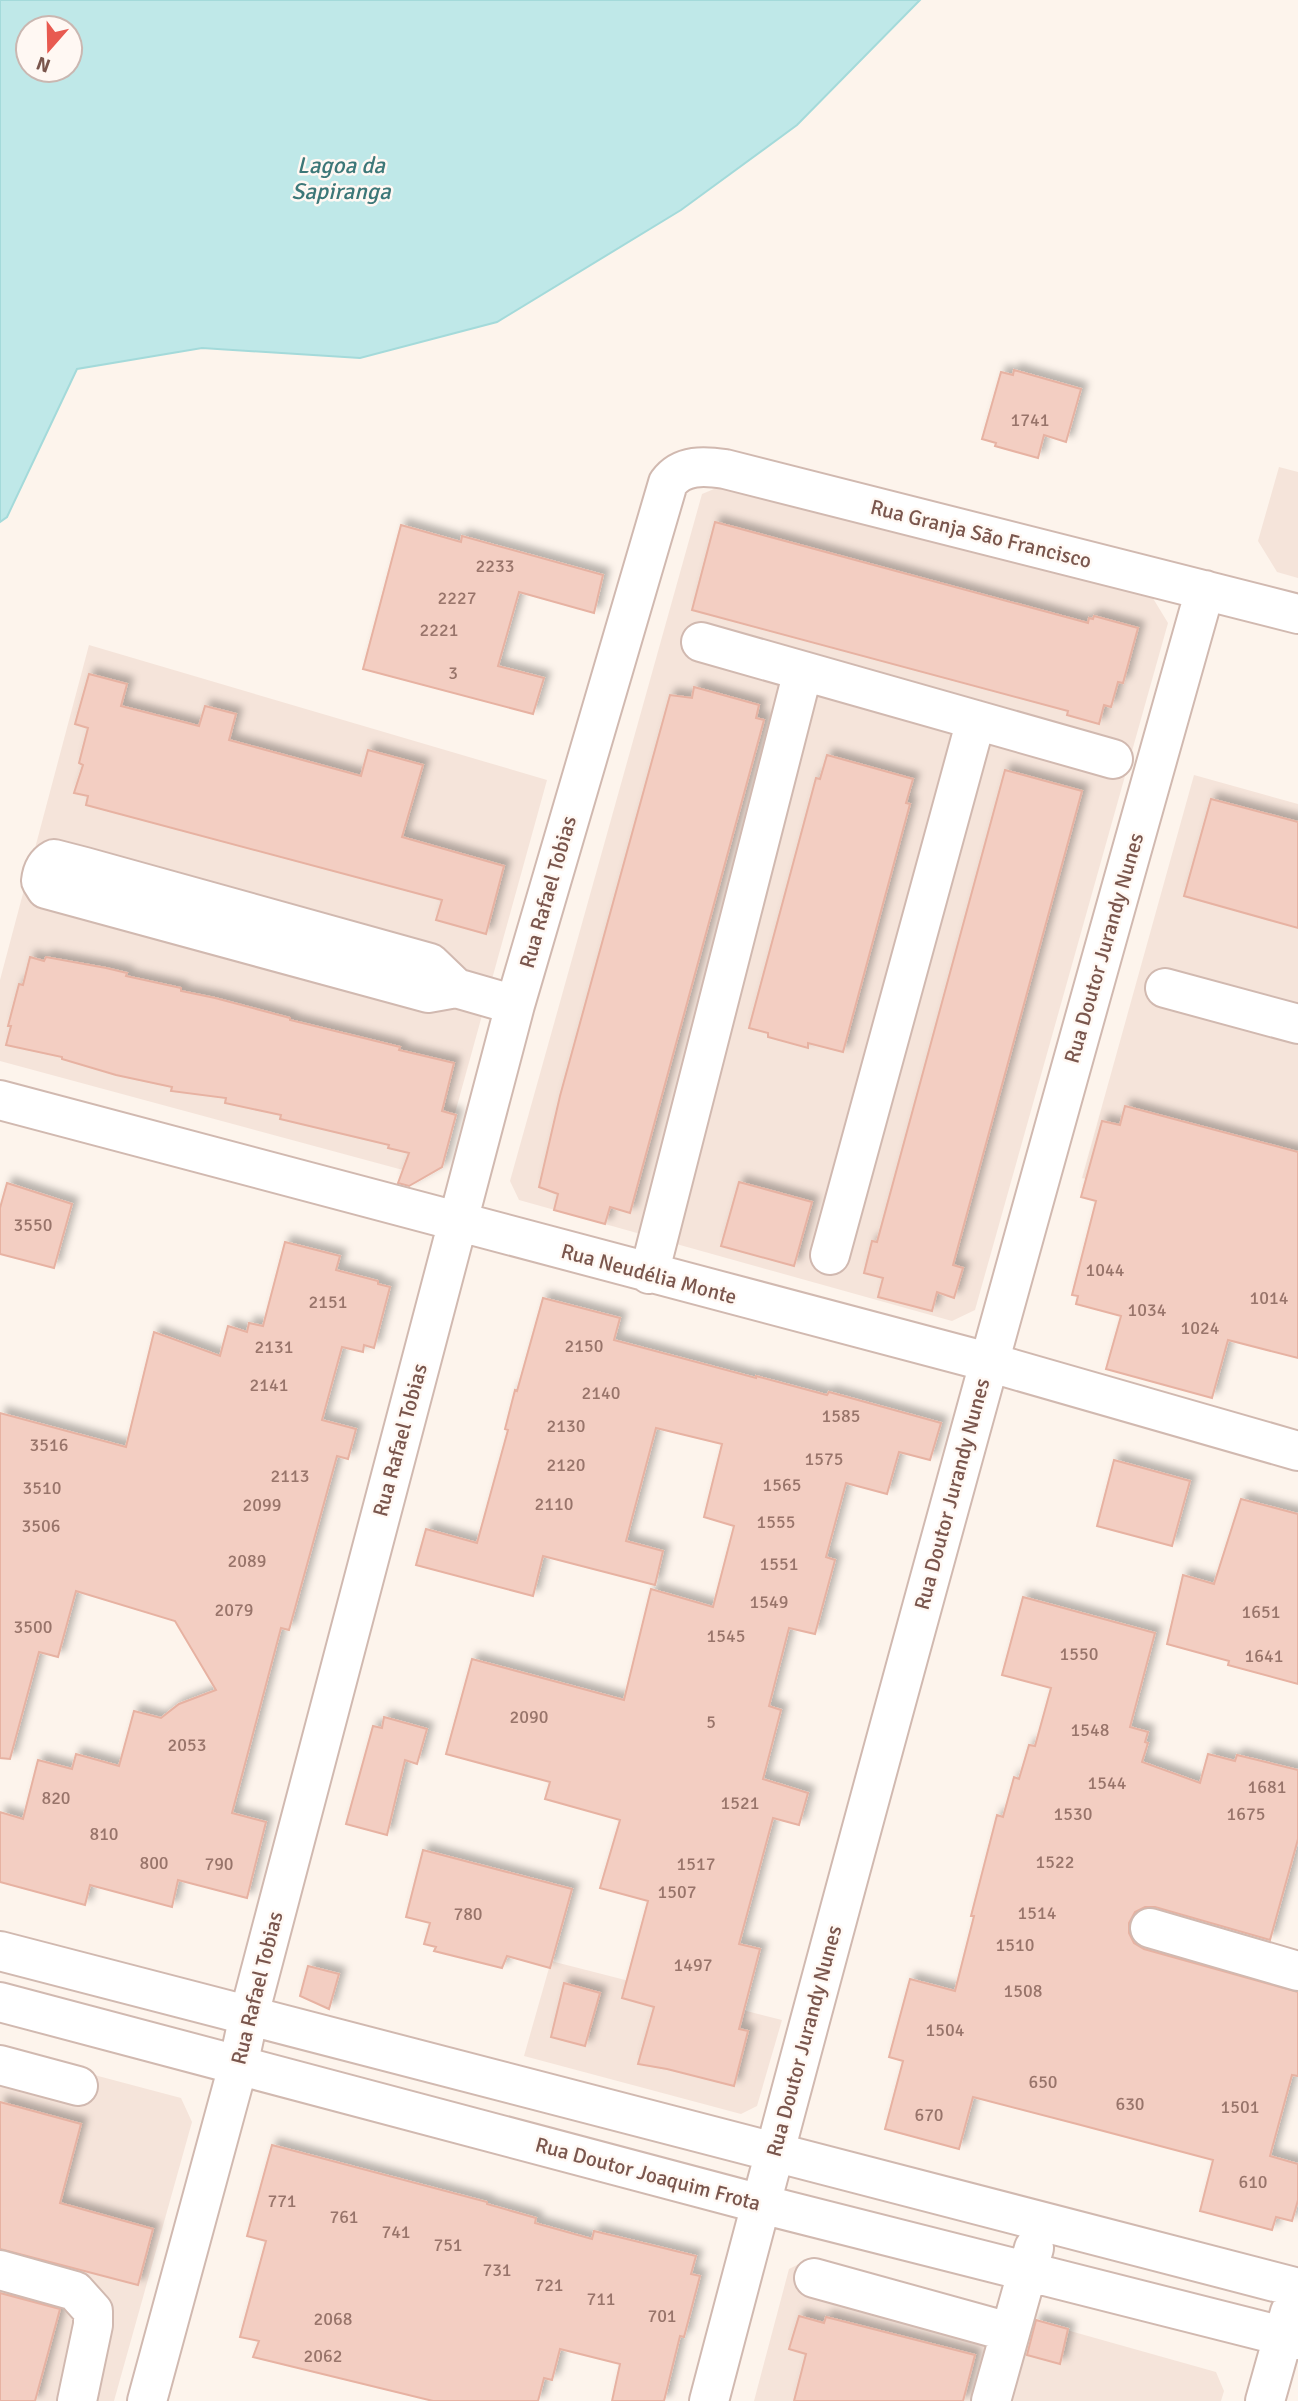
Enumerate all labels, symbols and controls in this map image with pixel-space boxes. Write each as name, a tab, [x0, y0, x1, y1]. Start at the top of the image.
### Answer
north arrow	[14, 14, 84, 84]
text: N	[33, 50, 54, 78]
water label: Lagoa da Sapiranga	[291, 151, 392, 206]
house number: 1741	[1011, 409, 1049, 431]
street label: Rua Granja São Francisco	[868, 494, 1094, 574]
house number: 2233	[476, 555, 514, 577]
house number: 2227	[438, 587, 476, 609]
house number: 2221	[420, 619, 458, 641]
house number: 3	[448, 662, 458, 684]
street label: Rua Rafael Tobias	[514, 813, 582, 971]
street label: Rua Doutor Jurandy Nunes	[1059, 830, 1149, 1066]
house number: 3550	[14, 1214, 52, 1236]
street label: Rua Neudélia Monte	[558, 1238, 740, 1310]
house number: 1044	[1086, 1259, 1125, 1281]
house number: 1014	[1250, 1287, 1289, 1309]
house number: 2151	[309, 1291, 347, 1313]
house number: 1034	[1128, 1299, 1167, 1321]
house number: 1024	[1181, 1317, 1220, 1339]
house number: 2150	[565, 1335, 603, 1357]
house number: 2131	[255, 1336, 293, 1358]
street label: Rua Rafael Tobias	[367, 1361, 433, 1519]
house number: 2141	[250, 1374, 288, 1396]
street label: Rua Doutor Jurandy Nunes	[909, 1375, 995, 1613]
house number: 2140	[582, 1382, 620, 1404]
house number: 1585	[822, 1405, 860, 1427]
house number: 2130	[547, 1415, 585, 1437]
house number: 3516	[30, 1434, 68, 1456]
house number: 1575	[805, 1448, 843, 1470]
house number: 2120	[547, 1454, 585, 1476]
house number: 2113	[271, 1465, 309, 1487]
house number: 1565	[763, 1474, 801, 1496]
house number: 3510	[23, 1477, 61, 1499]
house number: 2110	[535, 1493, 573, 1515]
house number: 2099	[243, 1494, 281, 1516]
house number: 1555	[757, 1511, 795, 1533]
house number: 3506	[22, 1515, 60, 1537]
house number: 2089	[228, 1550, 266, 1572]
house number: 1551	[760, 1553, 798, 1575]
house number: 1549	[750, 1591, 788, 1613]
house number: 2079	[215, 1599, 253, 1621]
house number: 1651	[1242, 1601, 1280, 1623]
house number: 3500	[14, 1616, 52, 1638]
house number: 1545	[707, 1625, 745, 1647]
house number: 1550	[1060, 1643, 1098, 1665]
house number: 1641	[1245, 1645, 1283, 1667]
house number: 2090	[510, 1706, 548, 1728]
house number: 5	[706, 1711, 716, 1733]
house number: 1548	[1071, 1719, 1109, 1741]
house number: 2053	[168, 1734, 206, 1756]
house number: 1544	[1088, 1772, 1127, 1794]
house number: 1681	[1248, 1776, 1286, 1798]
house number: 820	[41, 1787, 71, 1809]
house number: 1521	[721, 1792, 759, 1814]
house number: 1530	[1054, 1803, 1092, 1825]
house number: 1675	[1227, 1803, 1265, 1825]
house number: 810	[89, 1823, 119, 1845]
house number: 1522	[1036, 1851, 1074, 1873]
house number: 800	[139, 1852, 169, 1874]
house number: 790	[204, 1853, 234, 1875]
house number: 1517	[677, 1853, 715, 1875]
house number: 1507	[658, 1881, 696, 1903]
house number: 1514	[1018, 1902, 1057, 1924]
house number: 780	[453, 1903, 483, 1925]
street label: Rua Rafael Tobias	[225, 1909, 289, 2067]
street label: Rua Doutor Jurandy Nunes	[761, 1922, 847, 2160]
house number: 1510	[996, 1934, 1034, 1956]
house number: 1497	[674, 1954, 712, 1976]
house number: 1508	[1004, 1980, 1042, 2002]
house number: 1504	[926, 2019, 965, 2041]
house number: 650	[1028, 2071, 1058, 2093]
house number: 630	[1115, 2093, 1145, 2115]
house number: 1501	[1221, 2096, 1259, 2118]
house number: 670	[914, 2104, 944, 2126]
street label: Rua Doutor Joaquim Frota	[532, 2131, 764, 2217]
house number: 610	[1238, 2171, 1268, 2193]
house number: 771	[267, 2190, 297, 2212]
house number: 761	[329, 2206, 359, 2228]
house number: 741	[381, 2221, 411, 2243]
house number: 751	[433, 2234, 463, 2256]
house number: 731	[482, 2259, 512, 2281]
house number: 721	[534, 2274, 564, 2296]
house number: 711	[586, 2288, 616, 2310]
house number: 701	[647, 2305, 677, 2327]
house number: 2068	[314, 2308, 352, 2330]
house number: 2062	[304, 2345, 342, 2367]

